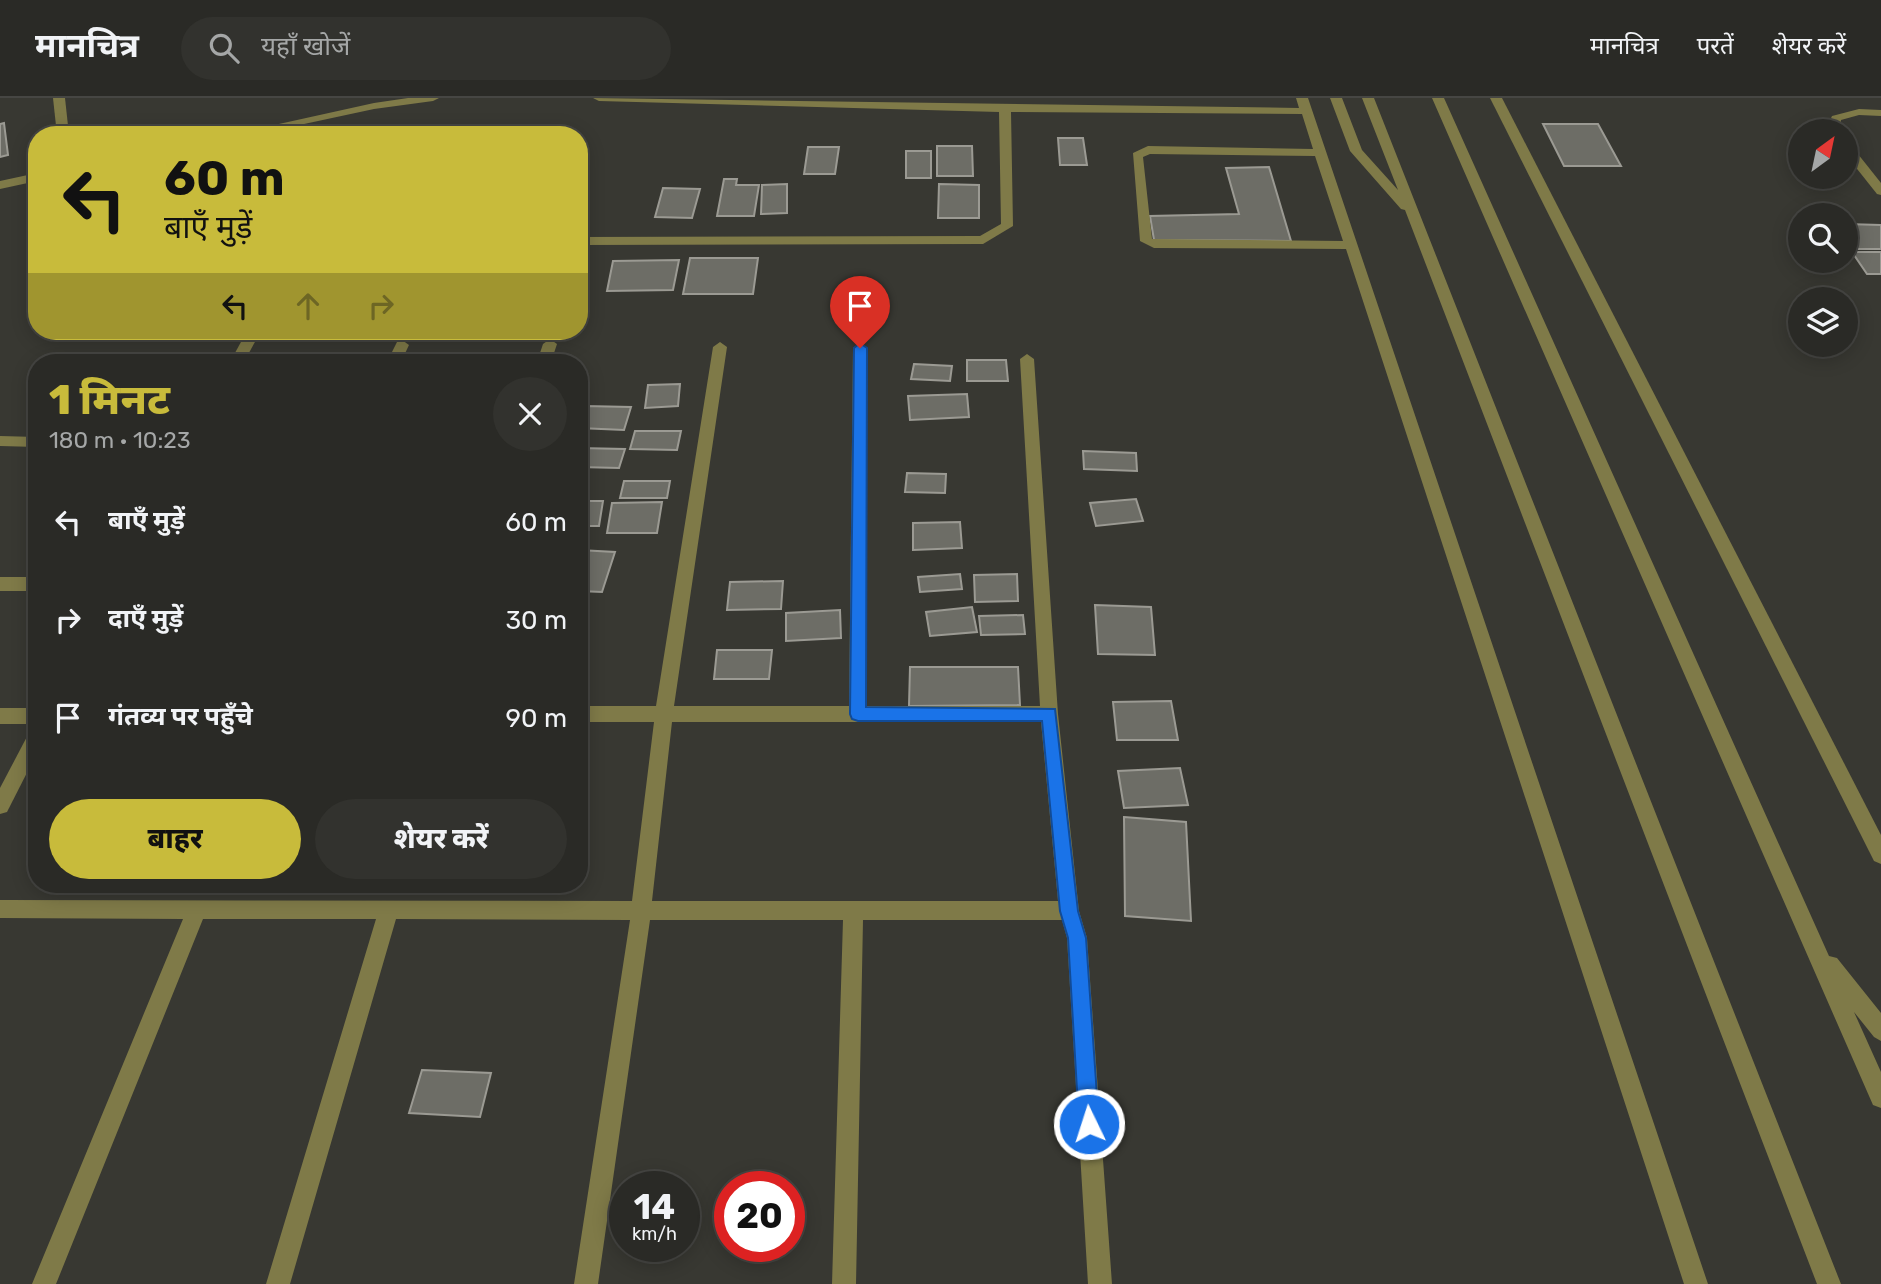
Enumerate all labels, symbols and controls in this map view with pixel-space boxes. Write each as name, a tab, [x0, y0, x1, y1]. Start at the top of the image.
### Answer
search box	[181, 17, 671, 80]
text: मानचित्र	[35, 26, 139, 65]
icon: search	[205, 29, 243, 67]
text: यहाँ खोजें	[261, 31, 350, 62]
text: मानचित्र	[1590, 32, 1659, 60]
text: परतें	[1697, 32, 1734, 60]
text: शेयर करें	[1772, 32, 1846, 60]
north arrow	[1788, 119, 1858, 189]
map controls	[1788, 119, 1858, 357]
text: 60 m	[164, 149, 285, 207]
icon: left	[49, 154, 140, 245]
button: search	[1788, 203, 1858, 273]
text: बाएँ मुड़ें	[164, 208, 252, 246]
pin	[830, 276, 890, 348]
icon: left	[216, 287, 254, 325]
icon: ahead	[289, 287, 327, 325]
icon: right	[362, 287, 400, 325]
icon: arrive	[841, 287, 879, 325]
button: layers	[1788, 287, 1858, 357]
text: 1 मिनट	[49, 375, 170, 425]
button: close	[493, 377, 567, 451]
text: 180 m · 10:23	[49, 426, 191, 454]
icon: left	[49, 503, 87, 541]
text: बाएँ मुड़ें	[108, 505, 185, 536]
text: 60 m	[505, 507, 567, 538]
icon: right	[49, 601, 87, 639]
text: दाएँ मुड़ें	[108, 603, 183, 634]
text: 30 m	[505, 605, 567, 636]
icon: arrive	[49, 699, 87, 737]
text: गंतव्य पर पहुँचे	[108, 701, 253, 732]
text: 90 m	[506, 703, 567, 734]
button: बाहर	[49, 799, 301, 879]
button: शेयर करें	[315, 799, 567, 879]
position arrow	[1052, 1087, 1126, 1161]
speed limit sign: 20	[714, 1171, 805, 1262]
text: 14	[634, 1186, 675, 1228]
text: km/h	[632, 1223, 677, 1245]

